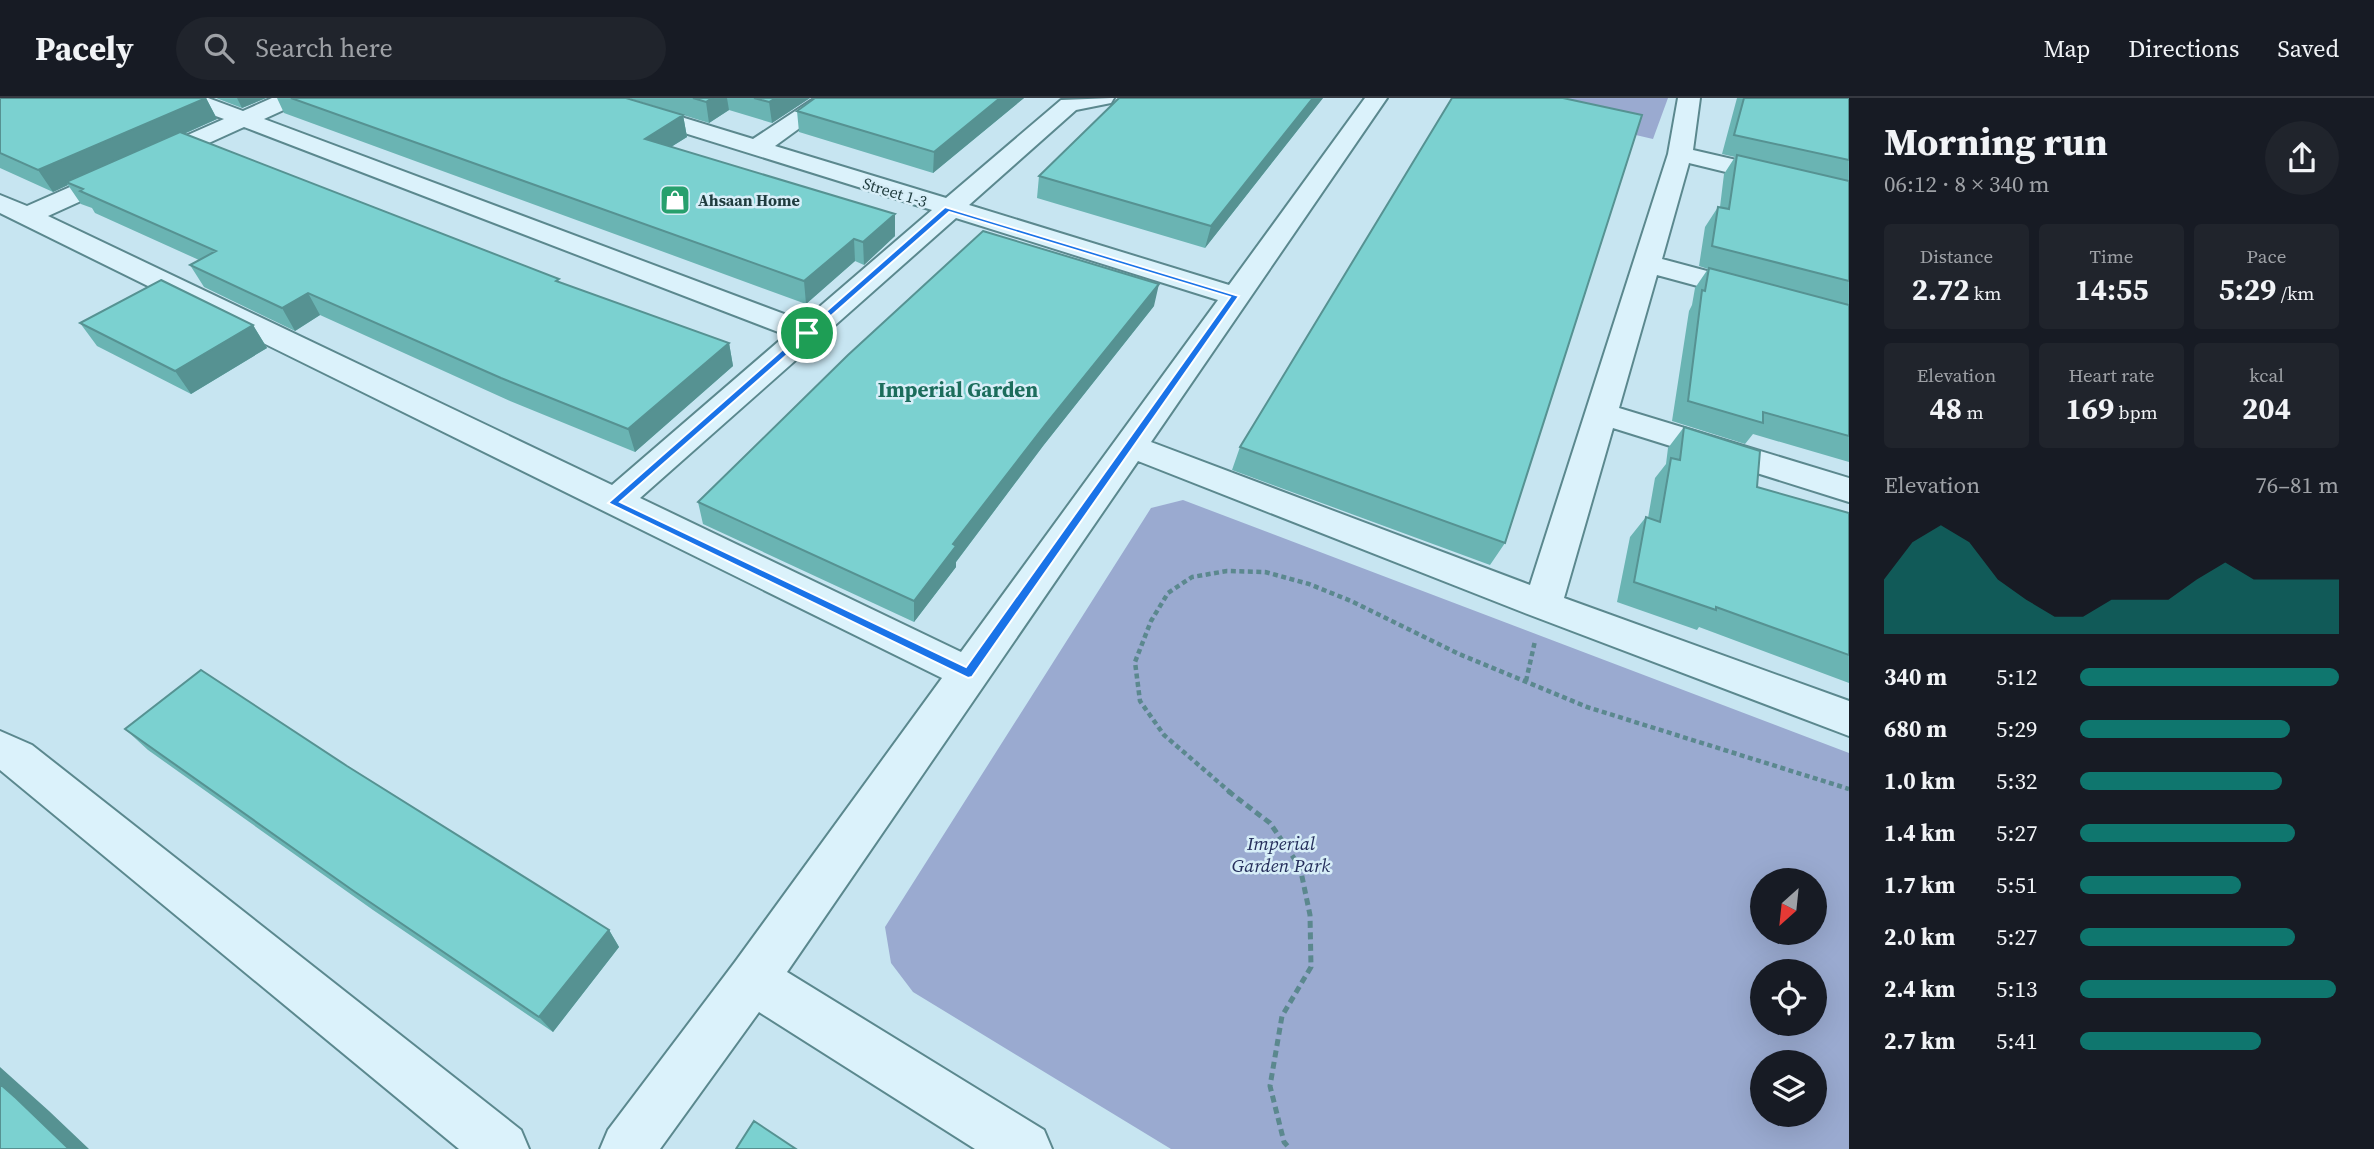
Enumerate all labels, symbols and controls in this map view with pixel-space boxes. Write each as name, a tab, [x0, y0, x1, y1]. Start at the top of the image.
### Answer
search box	[176, 17, 666, 80]
text: Pacely	[35, 26, 134, 71]
icon: search	[200, 29, 238, 67]
text: Search here	[256, 30, 393, 66]
text: Map	[2043, 32, 2090, 65]
text: Directions	[2128, 32, 2239, 65]
text: Saved	[2277, 32, 2339, 65]
text: Morning run	[1884, 116, 2108, 168]
button: share	[2265, 121, 2339, 195]
text: 06:12 · 8 × 340 m	[1884, 168, 2050, 200]
street label: Street 1-3	[860, 172, 930, 212]
shop icon: Ahsaan Home	[658, 183, 692, 217]
place label: Ahsaan Home	[698, 189, 800, 211]
text: Distance	[1920, 243, 1993, 269]
text: Time	[2090, 243, 2133, 269]
text: Pace	[2247, 243, 2286, 269]
text: 2.72	[1912, 269, 1969, 310]
text: 14:55	[2074, 269, 2149, 310]
text: 5:29	[2219, 269, 2276, 310]
text: km	[1969, 280, 2001, 306]
text: /km	[2276, 280, 2315, 306]
pin	[777, 303, 837, 363]
icon: arrive	[788, 314, 826, 352]
text: Elevation	[1917, 362, 1996, 388]
text: Heart rate	[2068, 362, 2155, 388]
text: kcal	[2249, 362, 2284, 388]
district label: Imperial Garden	[878, 375, 1038, 404]
text: 48	[1929, 388, 1962, 429]
text: 169	[2065, 388, 2114, 429]
text: 204	[2242, 388, 2291, 429]
text: m	[1962, 399, 1984, 425]
text: bpm	[2114, 399, 2158, 425]
text: Elevation	[1884, 469, 1980, 501]
text: 76–81 m	[2255, 469, 2339, 501]
text: 340 m	[1884, 661, 1947, 693]
text: 5:12	[1996, 661, 2037, 693]
text: 680 m	[1884, 713, 1947, 745]
text: 5:29	[1996, 713, 2037, 745]
text: 1.0 km	[1884, 765, 1955, 797]
text: 5:32	[1996, 765, 2037, 797]
text: 1.4 km	[1884, 817, 1955, 849]
text: 5:27	[1996, 817, 2037, 849]
park label: Imperial Garden Park	[1232, 830, 1330, 878]
north arrow	[1750, 868, 1827, 945]
map controls	[1750, 868, 1827, 1127]
text: 1.7 km	[1884, 869, 1955, 901]
text: 5:51	[1996, 869, 2037, 901]
text: 2.0 km	[1884, 921, 1955, 953]
text: 5:27	[1996, 921, 2037, 953]
button: locate	[1750, 959, 1827, 1036]
text: 2.4 km	[1884, 973, 1955, 1005]
text: 5:13	[1996, 973, 2037, 1005]
text: 2.7 km	[1884, 1025, 1955, 1057]
text: 5:41	[1996, 1025, 2037, 1057]
button: layers	[1750, 1050, 1827, 1127]

